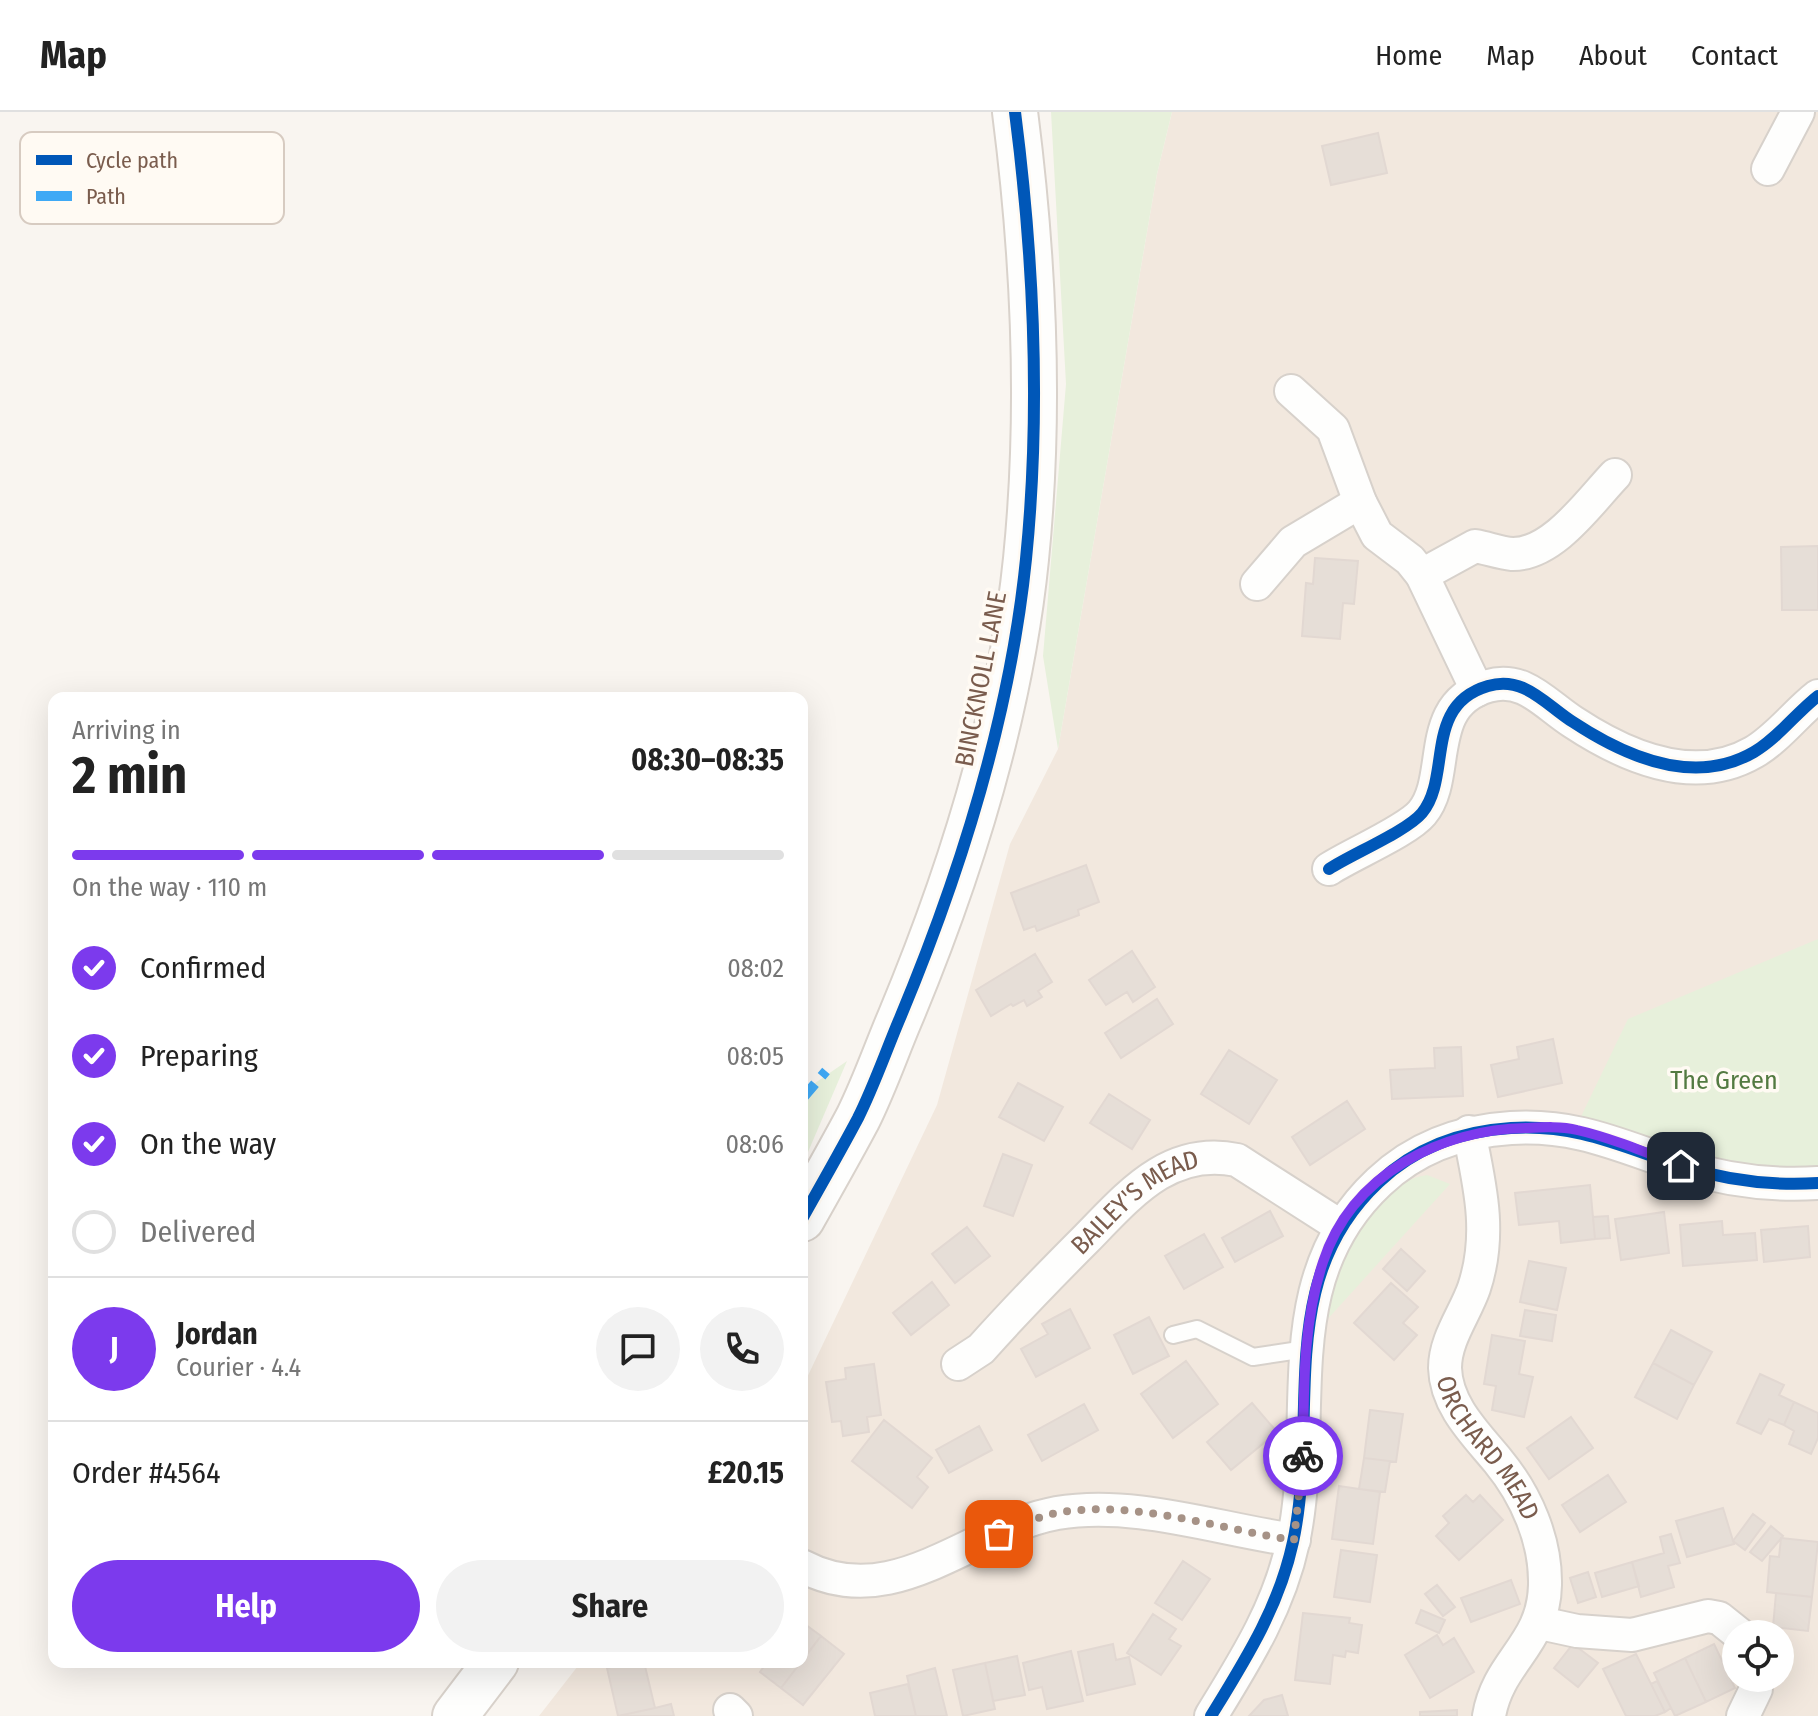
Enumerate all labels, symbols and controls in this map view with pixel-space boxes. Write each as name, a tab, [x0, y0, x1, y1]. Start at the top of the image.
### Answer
text: Map	[40, 32, 107, 78]
text: Home	[1375, 39, 1442, 72]
text: Map	[1486, 39, 1535, 72]
text: About	[1579, 39, 1647, 72]
text: Contact	[1691, 39, 1778, 72]
legend	[20, 132, 284, 224]
text: Cycle path	[86, 147, 178, 174]
text: Path	[86, 183, 126, 210]
street label: BINCKNOLL LANE	[949, 589, 1013, 769]
text: Arriving in	[72, 715, 181, 746]
text: 08:30–08:35	[631, 742, 784, 778]
text: 2 min	[72, 744, 187, 807]
text: On the way · 110 m	[72, 872, 267, 903]
icon: check	[72, 946, 116, 990]
text: Confirmed	[140, 950, 266, 986]
text: 08:02	[727, 953, 784, 984]
icon: check	[72, 1034, 116, 1078]
text: Preparing	[140, 1038, 258, 1074]
text: 08:05	[726, 1041, 784, 1072]
park label: The Green	[1670, 1065, 1778, 1096]
icon: check	[72, 1122, 116, 1166]
text: On the way	[140, 1126, 276, 1162]
text: 08:06	[725, 1129, 784, 1160]
pin	[1647, 1132, 1715, 1200]
street label: BAILEY'S MEAD	[1064, 1143, 1201, 1261]
icon: home	[1659, 1144, 1703, 1188]
text: Delivered	[140, 1214, 256, 1250]
button: chat	[596, 1307, 680, 1391]
button: phone	[700, 1307, 784, 1391]
text: Jordan	[176, 1316, 258, 1352]
text: J	[110, 1331, 118, 1367]
text: Courier · 4.4	[176, 1352, 301, 1383]
street label: ORCHARD MEAD	[1430, 1373, 1546, 1524]
courier	[1263, 1416, 1343, 1496]
icon: bike	[1281, 1434, 1325, 1478]
text: Order #4564	[72, 1455, 220, 1491]
text: £20.15	[708, 1455, 784, 1491]
pin	[965, 1500, 1033, 1568]
icon: bag	[977, 1512, 1021, 1556]
button: Help	[72, 1560, 420, 1652]
button: Share	[436, 1560, 784, 1652]
map controls	[1722, 1620, 1794, 1692]
button: locate	[1722, 1620, 1794, 1692]

